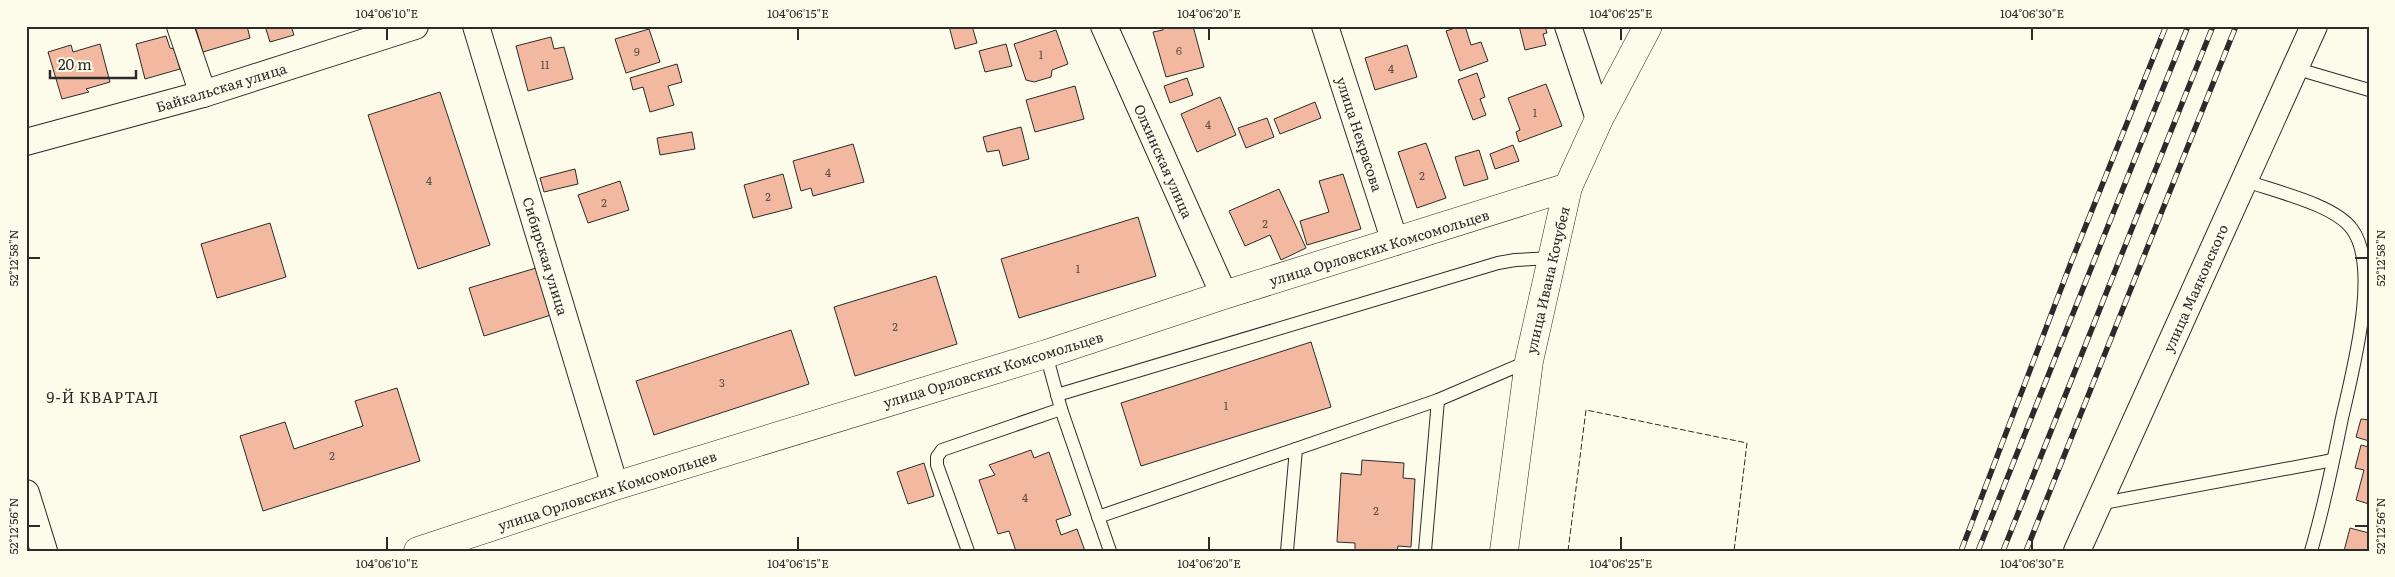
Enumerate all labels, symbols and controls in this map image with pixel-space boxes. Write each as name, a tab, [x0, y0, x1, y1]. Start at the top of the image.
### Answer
text: 104°06'10"E	[356, 4, 419, 22]
text: 104°06'15"E	[767, 4, 829, 22]
text: 104°06'20"E	[1177, 4, 1241, 22]
text: 104°06'25"E	[1590, 4, 1653, 22]
text: 104°06'30"E	[2000, 4, 2064, 22]
house number: 6	[1176, 42, 1182, 58]
house number: 9	[634, 43, 640, 59]
house number: 1	[1039, 46, 1044, 62]
scale bar	[50, 48, 136, 80]
text: 20 m	[58, 52, 92, 75]
house number: 11	[541, 56, 550, 72]
street label: Байкальская улица	[153, 57, 289, 116]
house number: 4	[1388, 60, 1394, 76]
street label: улица Некрасова	[1332, 74, 1388, 194]
street label: Олхинская улица	[1130, 101, 1198, 222]
house number: 1	[1533, 104, 1538, 120]
house number: 4	[1205, 116, 1211, 132]
house number: 4	[825, 164, 831, 180]
house number: 2	[1419, 167, 1425, 183]
house number: 4	[426, 172, 432, 188]
house number: 2	[765, 188, 771, 204]
street label: Сибирская улица	[519, 194, 574, 318]
house number: 2	[601, 194, 607, 210]
street label: улица Орловских Комсомольцев	[1267, 204, 1492, 290]
street label: улица Ивана Кочубея	[1520, 204, 1574, 356]
house number: 2	[1262, 215, 1268, 231]
street label: улица Маяковского	[2158, 221, 2232, 355]
text: 52°12'58"N	[4, 229, 22, 287]
text: 52°12'58"N	[2371, 229, 2389, 287]
house number: 1	[1076, 260, 1081, 276]
house number: 2	[892, 318, 898, 334]
street label: улица Орловских Комсомольцев	[881, 326, 1106, 412]
house number: 3	[719, 374, 725, 390]
district label: 9-Й КВАРТАЛ	[47, 385, 159, 408]
house number: 1	[1224, 397, 1229, 413]
street label: улица Орловских Комсомольцев	[495, 445, 719, 535]
house number: 2	[329, 447, 335, 463]
house number: 4	[1022, 489, 1028, 505]
text: 52°12'56"N	[4, 498, 22, 555]
text: 52°12'56"N	[2371, 498, 2389, 555]
house number: 2	[1373, 502, 1379, 518]
text: 104°06'10"E	[356, 554, 419, 572]
text: 104°06'15"E	[767, 554, 829, 572]
text: 104°06'20"E	[1177, 554, 1241, 572]
text: 104°06'25"E	[1590, 554, 1653, 572]
text: 104°06'30"E	[2000, 554, 2064, 572]

